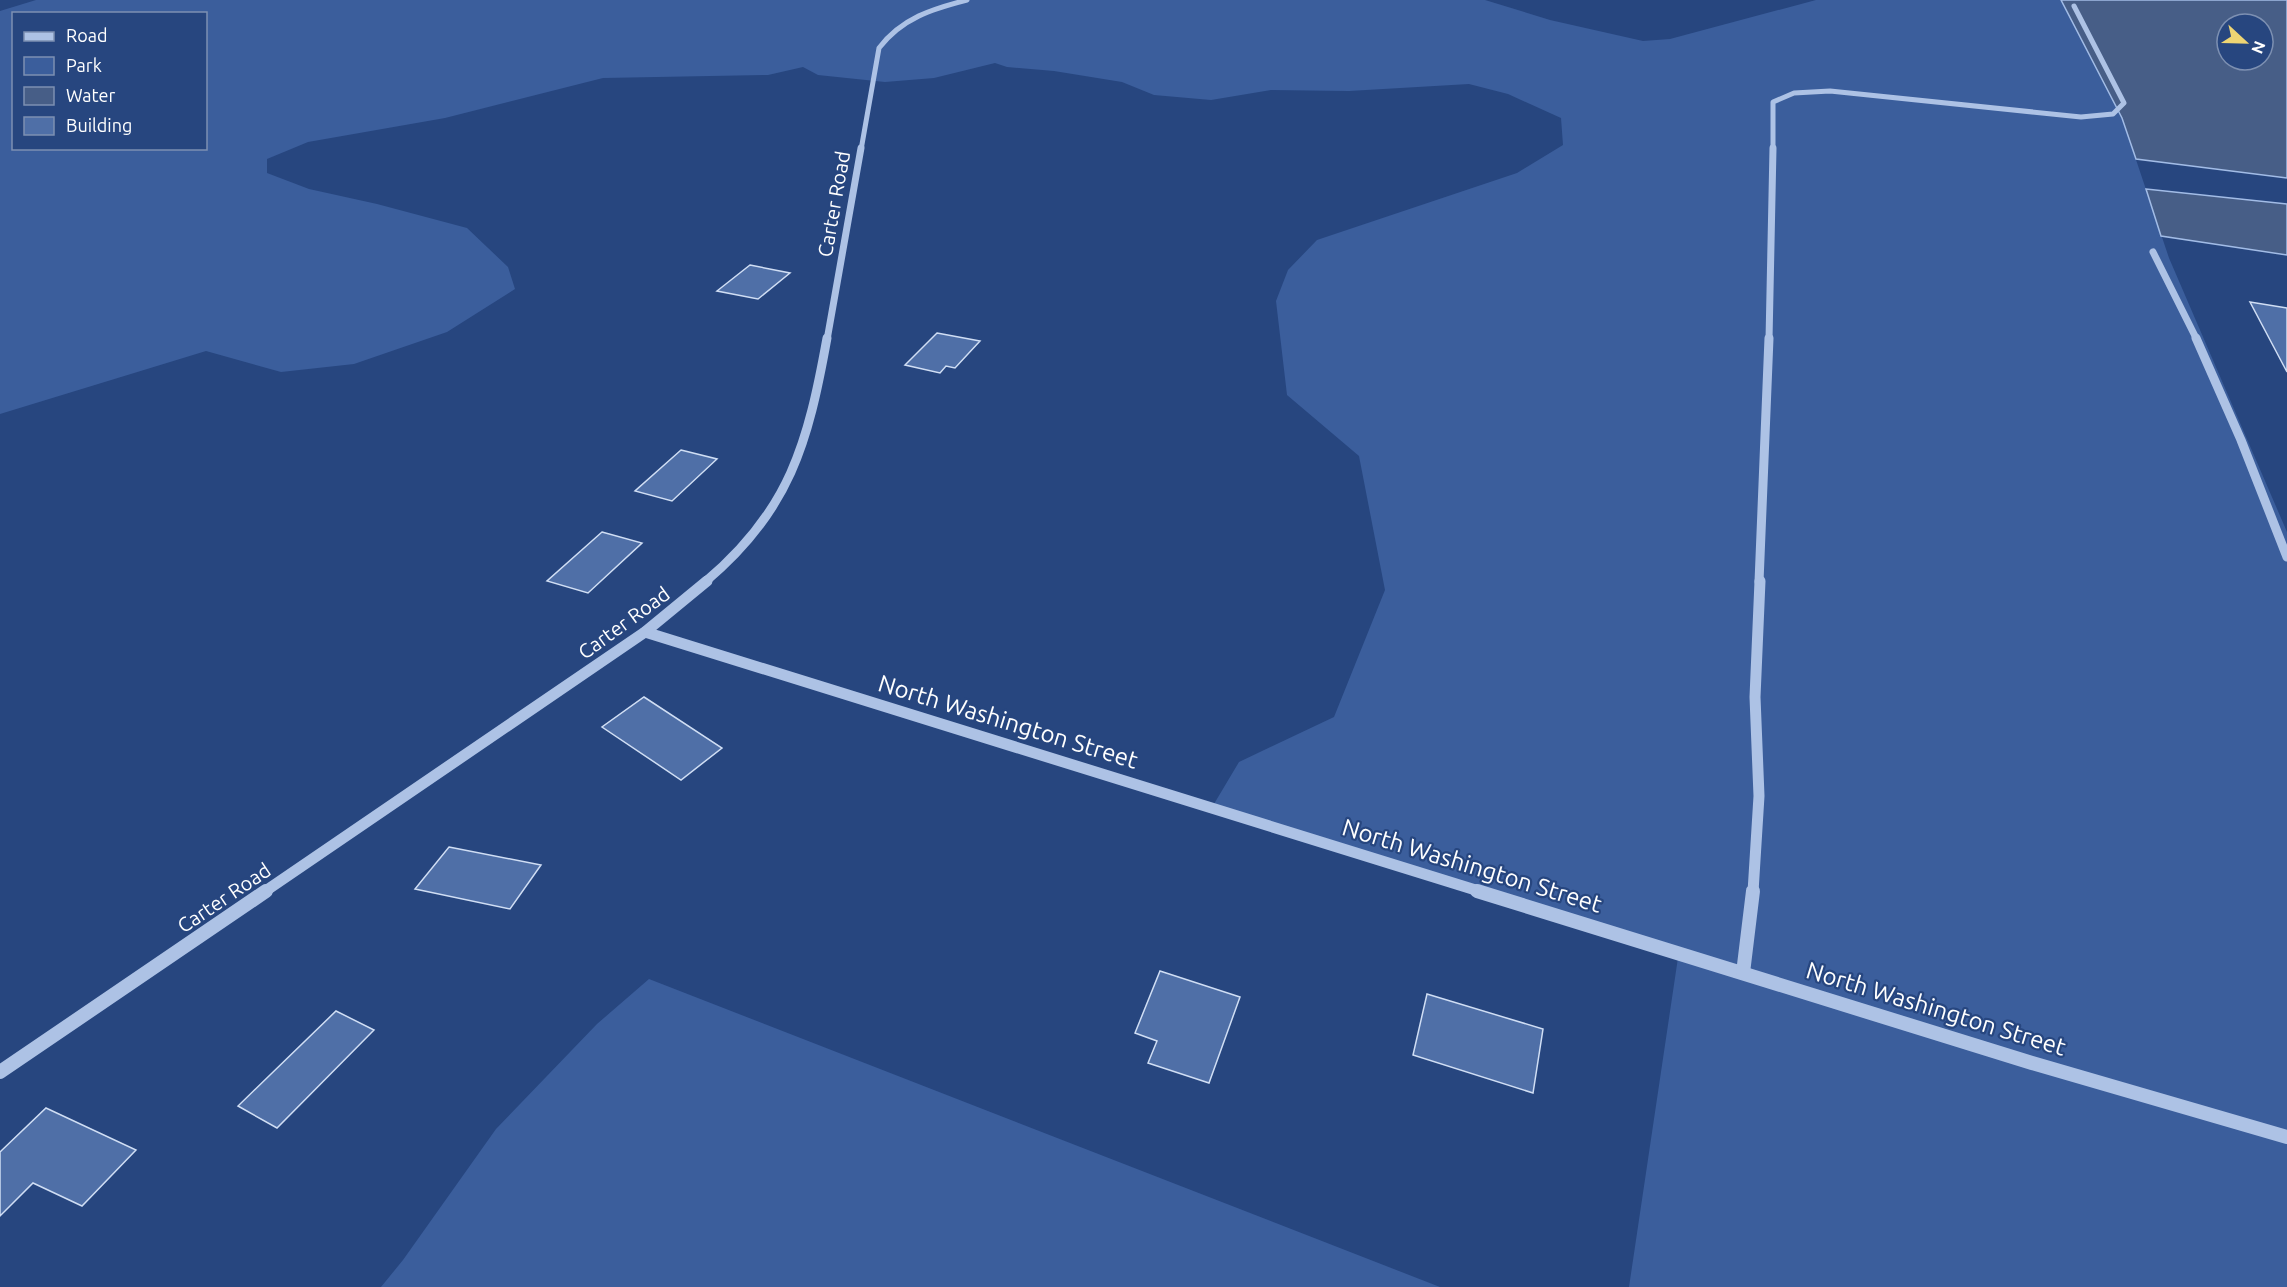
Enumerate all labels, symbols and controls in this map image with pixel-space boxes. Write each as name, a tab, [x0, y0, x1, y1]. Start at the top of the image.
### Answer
legend	[12, 12, 207, 150]
north arrow	[2215, 12, 2275, 72]
text: Road	[66, 25, 108, 45]
text: N	[2248, 39, 2269, 57]
text: Park	[66, 55, 102, 75]
text: Water	[66, 85, 116, 105]
text: Building	[66, 115, 132, 135]
street label: Carter Road	[813, 149, 854, 259]
street label: Carter Road	[574, 582, 674, 663]
street label: North Washington Street	[875, 669, 1142, 774]
street label: North Washington Street	[1339, 813, 1606, 918]
street label: Carter Road	[173, 858, 275, 937]
street label: North Washington Street	[1803, 956, 2070, 1061]

